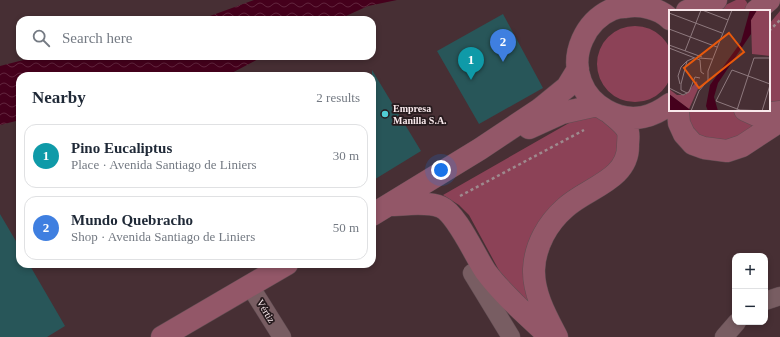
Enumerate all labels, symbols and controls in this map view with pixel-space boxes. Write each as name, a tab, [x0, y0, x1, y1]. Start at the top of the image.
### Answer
inset map	[669, 10, 770, 111]
search box	[16, 16, 376, 60]
icon: search	[30, 27, 52, 49]
pin: 2	[490, 29, 516, 62]
text: Search here	[62, 30, 132, 46]
pin: 1	[458, 47, 484, 80]
text: Nearby	[32, 88, 86, 107]
text: 2 results	[316, 90, 360, 105]
place label: Empresa Manilla S.A.	[393, 103, 447, 126]
marker: Empresa Manilla S.A.	[380, 109, 390, 119]
text: Pino Eucaliptus	[71, 140, 172, 156]
text: 1	[43, 148, 49, 163]
text: 30 m	[333, 148, 359, 163]
text: Place · Avenida Santiago de Liniers	[71, 157, 257, 172]
your location	[431, 160, 451, 180]
text: Mundo Quebracho	[71, 212, 193, 228]
text: 2	[43, 220, 49, 235]
text: 50 m	[333, 220, 359, 235]
text: Shop · Avenida Santiago de Liniers	[71, 229, 255, 244]
map controls	[732, 253, 768, 325]
button: +	[732, 253, 768, 289]
button: −	[732, 289, 768, 325]
street label: Vértiz	[255, 297, 277, 325]

